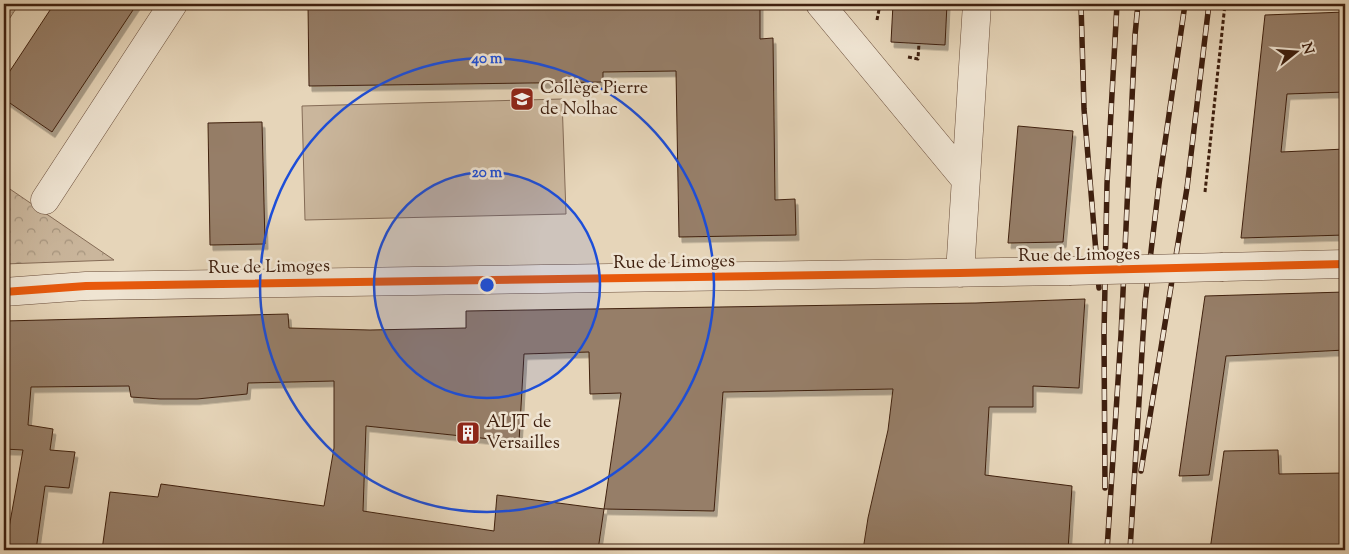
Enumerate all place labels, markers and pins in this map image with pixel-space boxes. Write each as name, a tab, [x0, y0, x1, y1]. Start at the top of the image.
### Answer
place label: Collège Pierre de Nolhac	[540, 76, 648, 123]
school or university icon: Collège Pierre de Nolhac	[509, 86, 535, 112]
centre of rings	[478, 276, 496, 294]
place label: ALJT de Versailles	[486, 410, 560, 457]
building icon: ALJT de Versailles	[455, 420, 481, 446]

